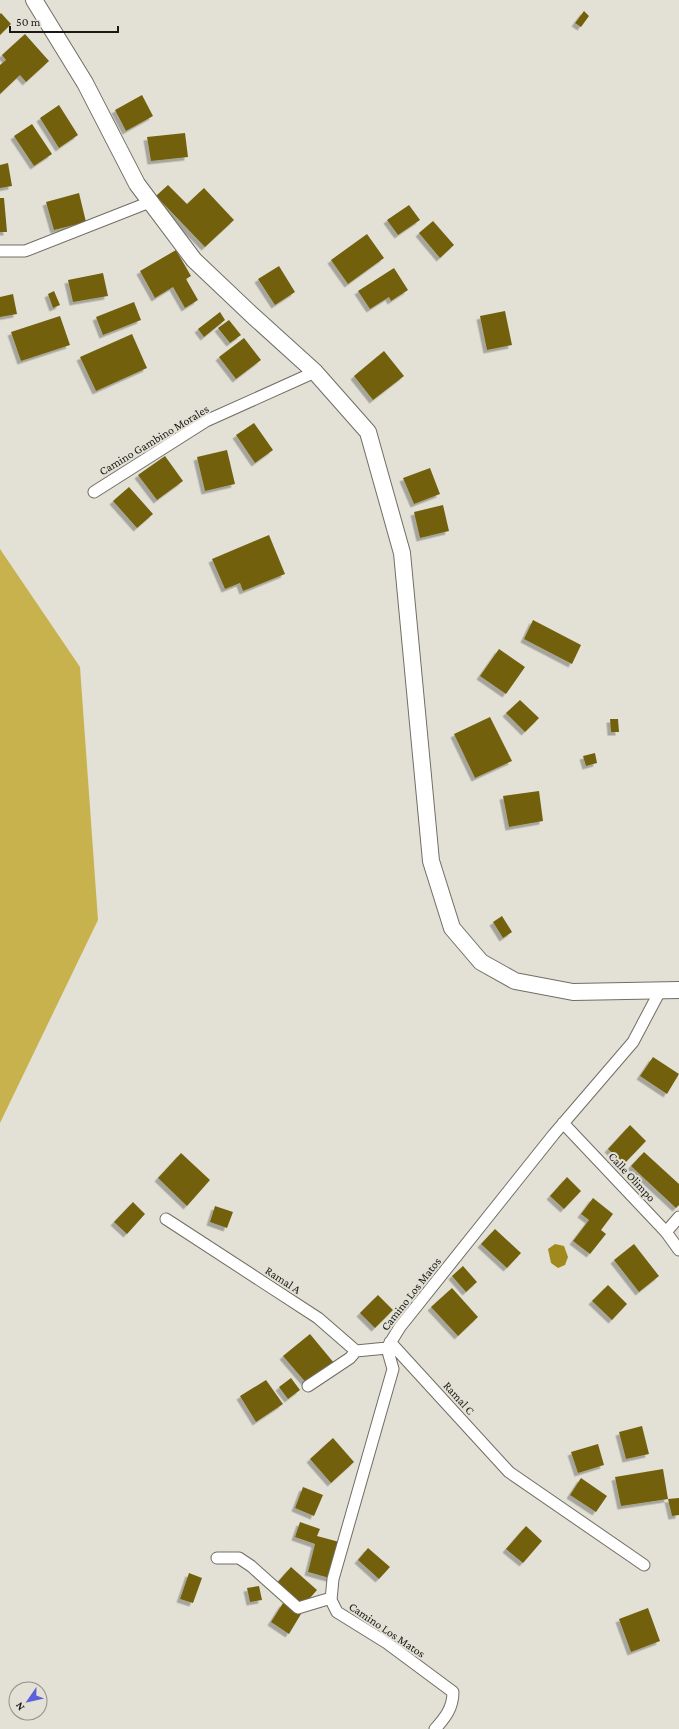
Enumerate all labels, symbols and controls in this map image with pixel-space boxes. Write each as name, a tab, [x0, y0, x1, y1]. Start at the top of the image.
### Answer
scale bar	[10, 8, 118, 34]
text: 50 m	[16, 15, 41, 29]
street label: Camino Gambino Morales	[97, 402, 212, 478]
street label: Calle Olimpo	[606, 1149, 659, 1205]
street label: Camino Los Matos	[378, 1254, 444, 1333]
street label: Ramal A	[263, 1263, 304, 1297]
street label: Ramal C	[440, 1379, 478, 1417]
street label: Camino Los Matos	[346, 1599, 428, 1661]
north arrow	[8, 1681, 48, 1721]
text: N	[12, 1700, 27, 1713]

